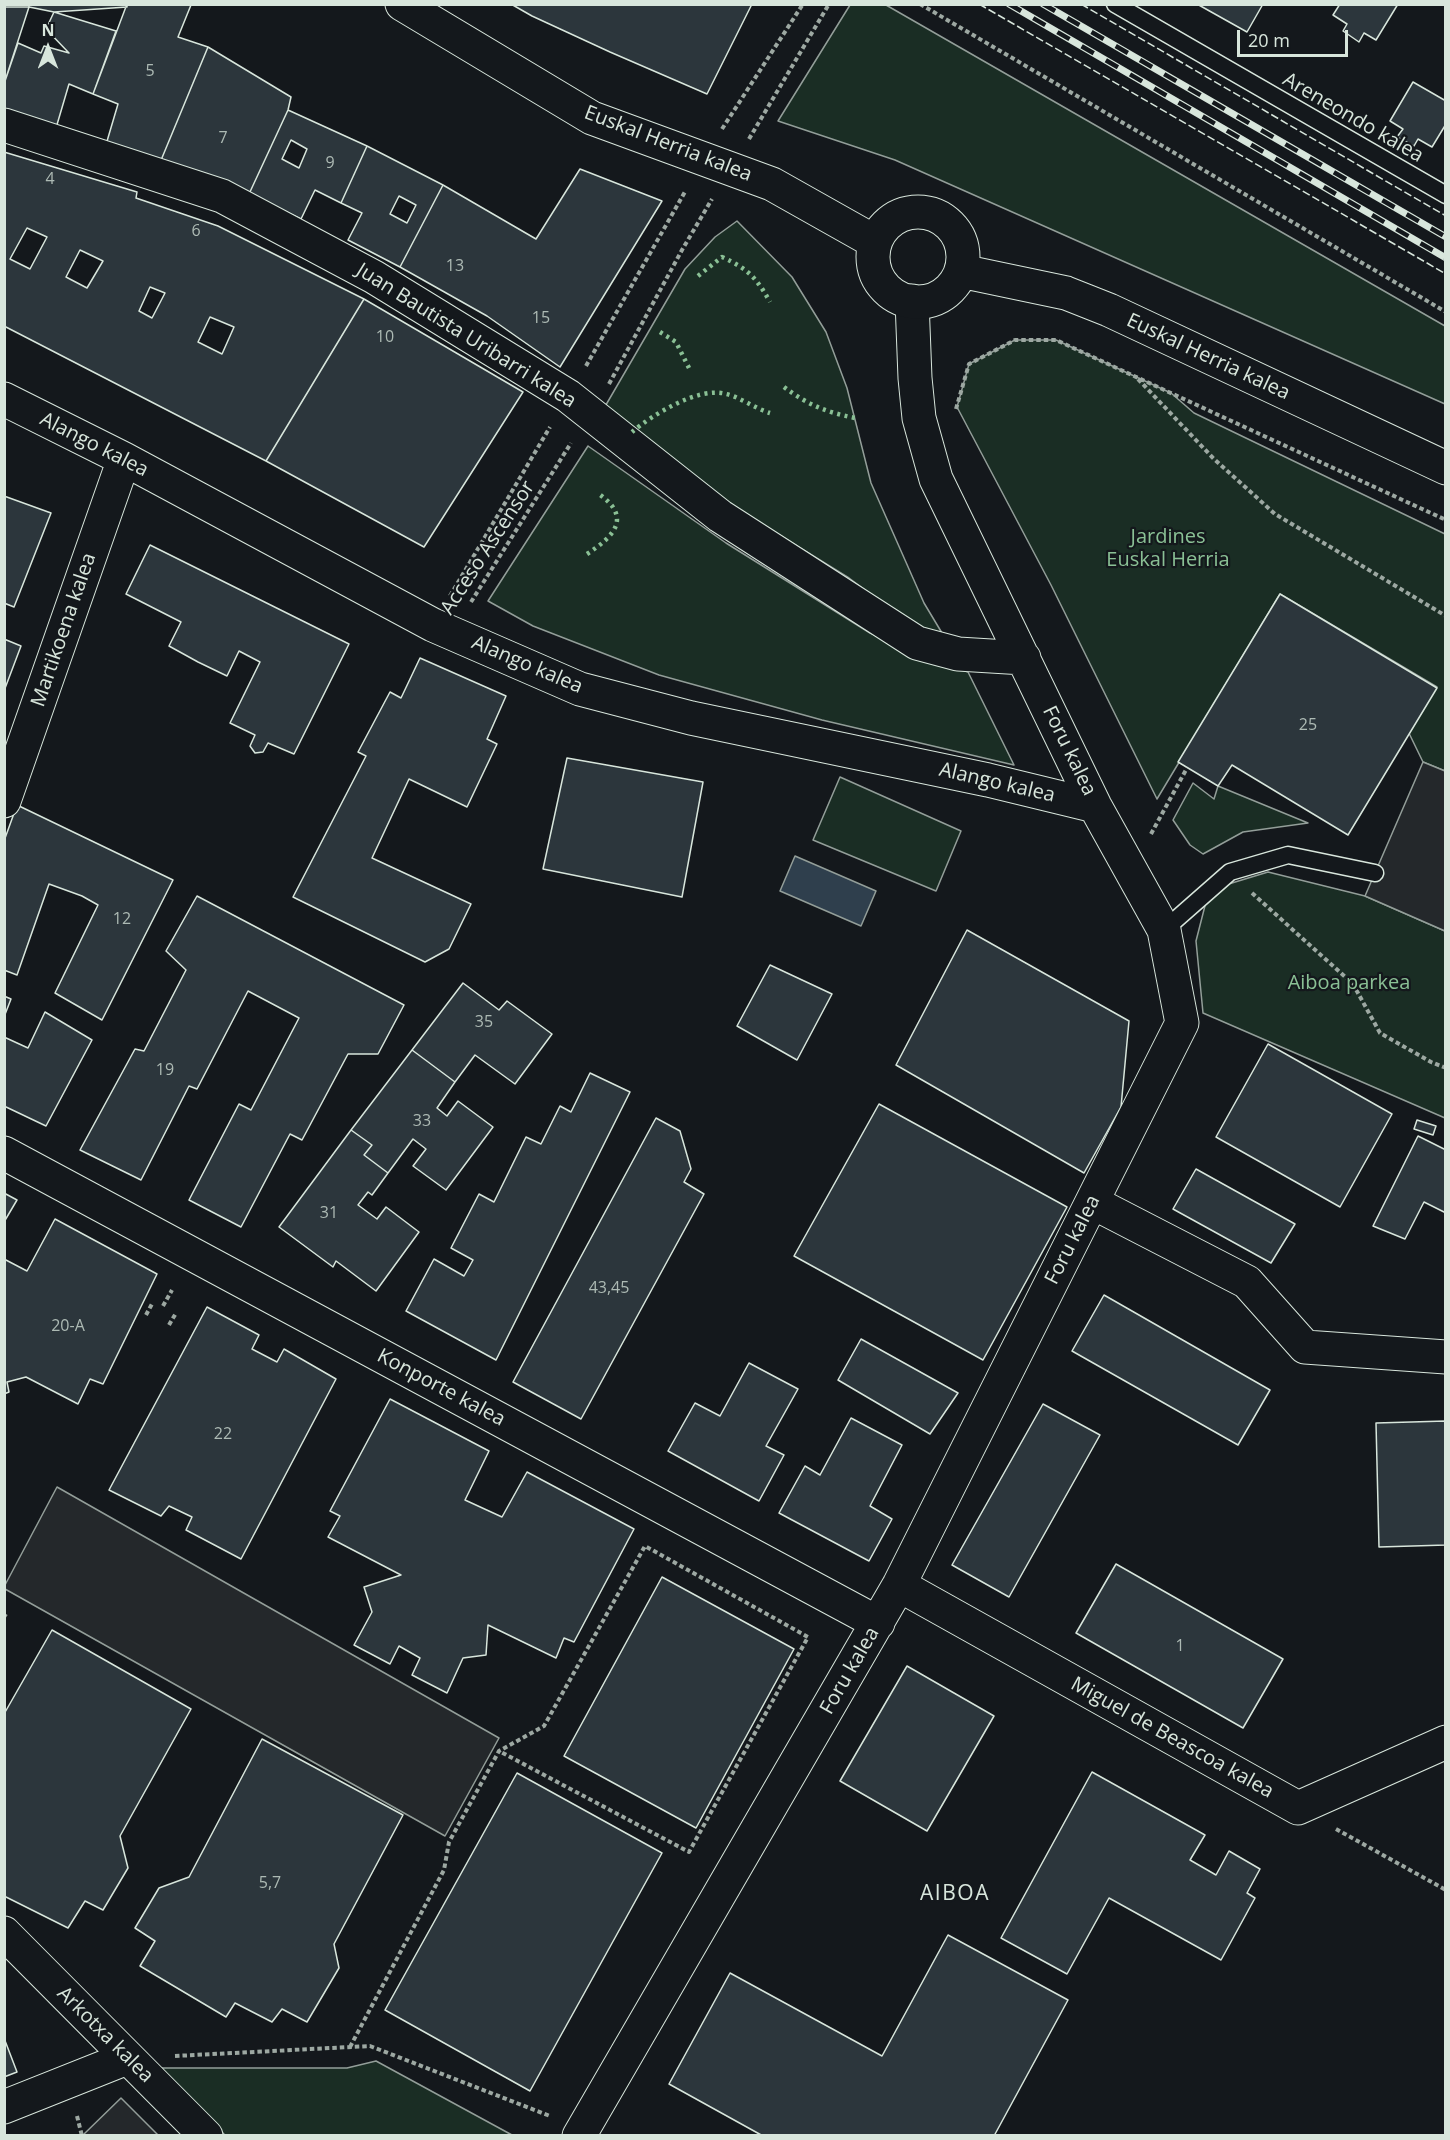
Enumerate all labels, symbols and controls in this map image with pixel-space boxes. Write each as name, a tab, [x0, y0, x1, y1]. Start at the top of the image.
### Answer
north arrow	[18, 18, 78, 78]
scale bar	[1240, 18, 1351, 56]
text: N	[41, 19, 55, 41]
text: 20 m	[1248, 28, 1290, 52]
house number: 5	[145, 61, 155, 81]
street label: Areneondo kalea	[1278, 68, 1428, 168]
street label: Euskal Herria kalea	[581, 101, 755, 187]
house number: 7	[218, 128, 228, 148]
house number: 9	[325, 153, 335, 173]
house number: 4	[45, 169, 55, 189]
house number: 6	[191, 221, 201, 241]
house number: 13	[446, 256, 464, 276]
street label: Juan Bautista Uribarri kalea	[352, 258, 580, 414]
house number: 15	[532, 308, 550, 328]
street label: Euskal Herria kalea	[1123, 309, 1293, 405]
house number: 10	[376, 327, 394, 347]
street label: Alango kalea	[36, 407, 152, 483]
street label: Acceso Ascensor	[436, 477, 540, 619]
park label: Jardines Euskal Herria	[1106, 525, 1230, 572]
street label: Martikoena kalea	[26, 550, 102, 710]
street label: Alango kalea	[468, 631, 586, 699]
street label: Foru kalea	[1037, 702, 1101, 800]
house number: 25	[1299, 715, 1317, 735]
street label: Alango kalea	[937, 758, 1057, 808]
house number: 12	[113, 909, 131, 929]
park label: Aiboa parkea	[1288, 971, 1410, 995]
house number: 35	[475, 1012, 493, 1032]
house number: 19	[156, 1060, 174, 1080]
house number: 33	[413, 1111, 431, 1131]
street label: Foru kalea	[1040, 1191, 1106, 1289]
house number: 31	[320, 1203, 338, 1223]
house number: 43,45	[589, 1278, 629, 1298]
house number: 20-A	[51, 1316, 85, 1336]
street label: Konporte kalea	[373, 1344, 509, 1432]
house number: 22	[214, 1424, 232, 1444]
street label: Foru kalea	[815, 1623, 885, 1719]
house number: 1	[1175, 1636, 1185, 1656]
street label: Miguel de Beascoa kalea	[1066, 1672, 1278, 1804]
house number: 5,7	[259, 1873, 281, 1893]
district label: AIBOA	[920, 1881, 990, 1907]
street label: Arkotxa kalea	[52, 1982, 158, 2088]

